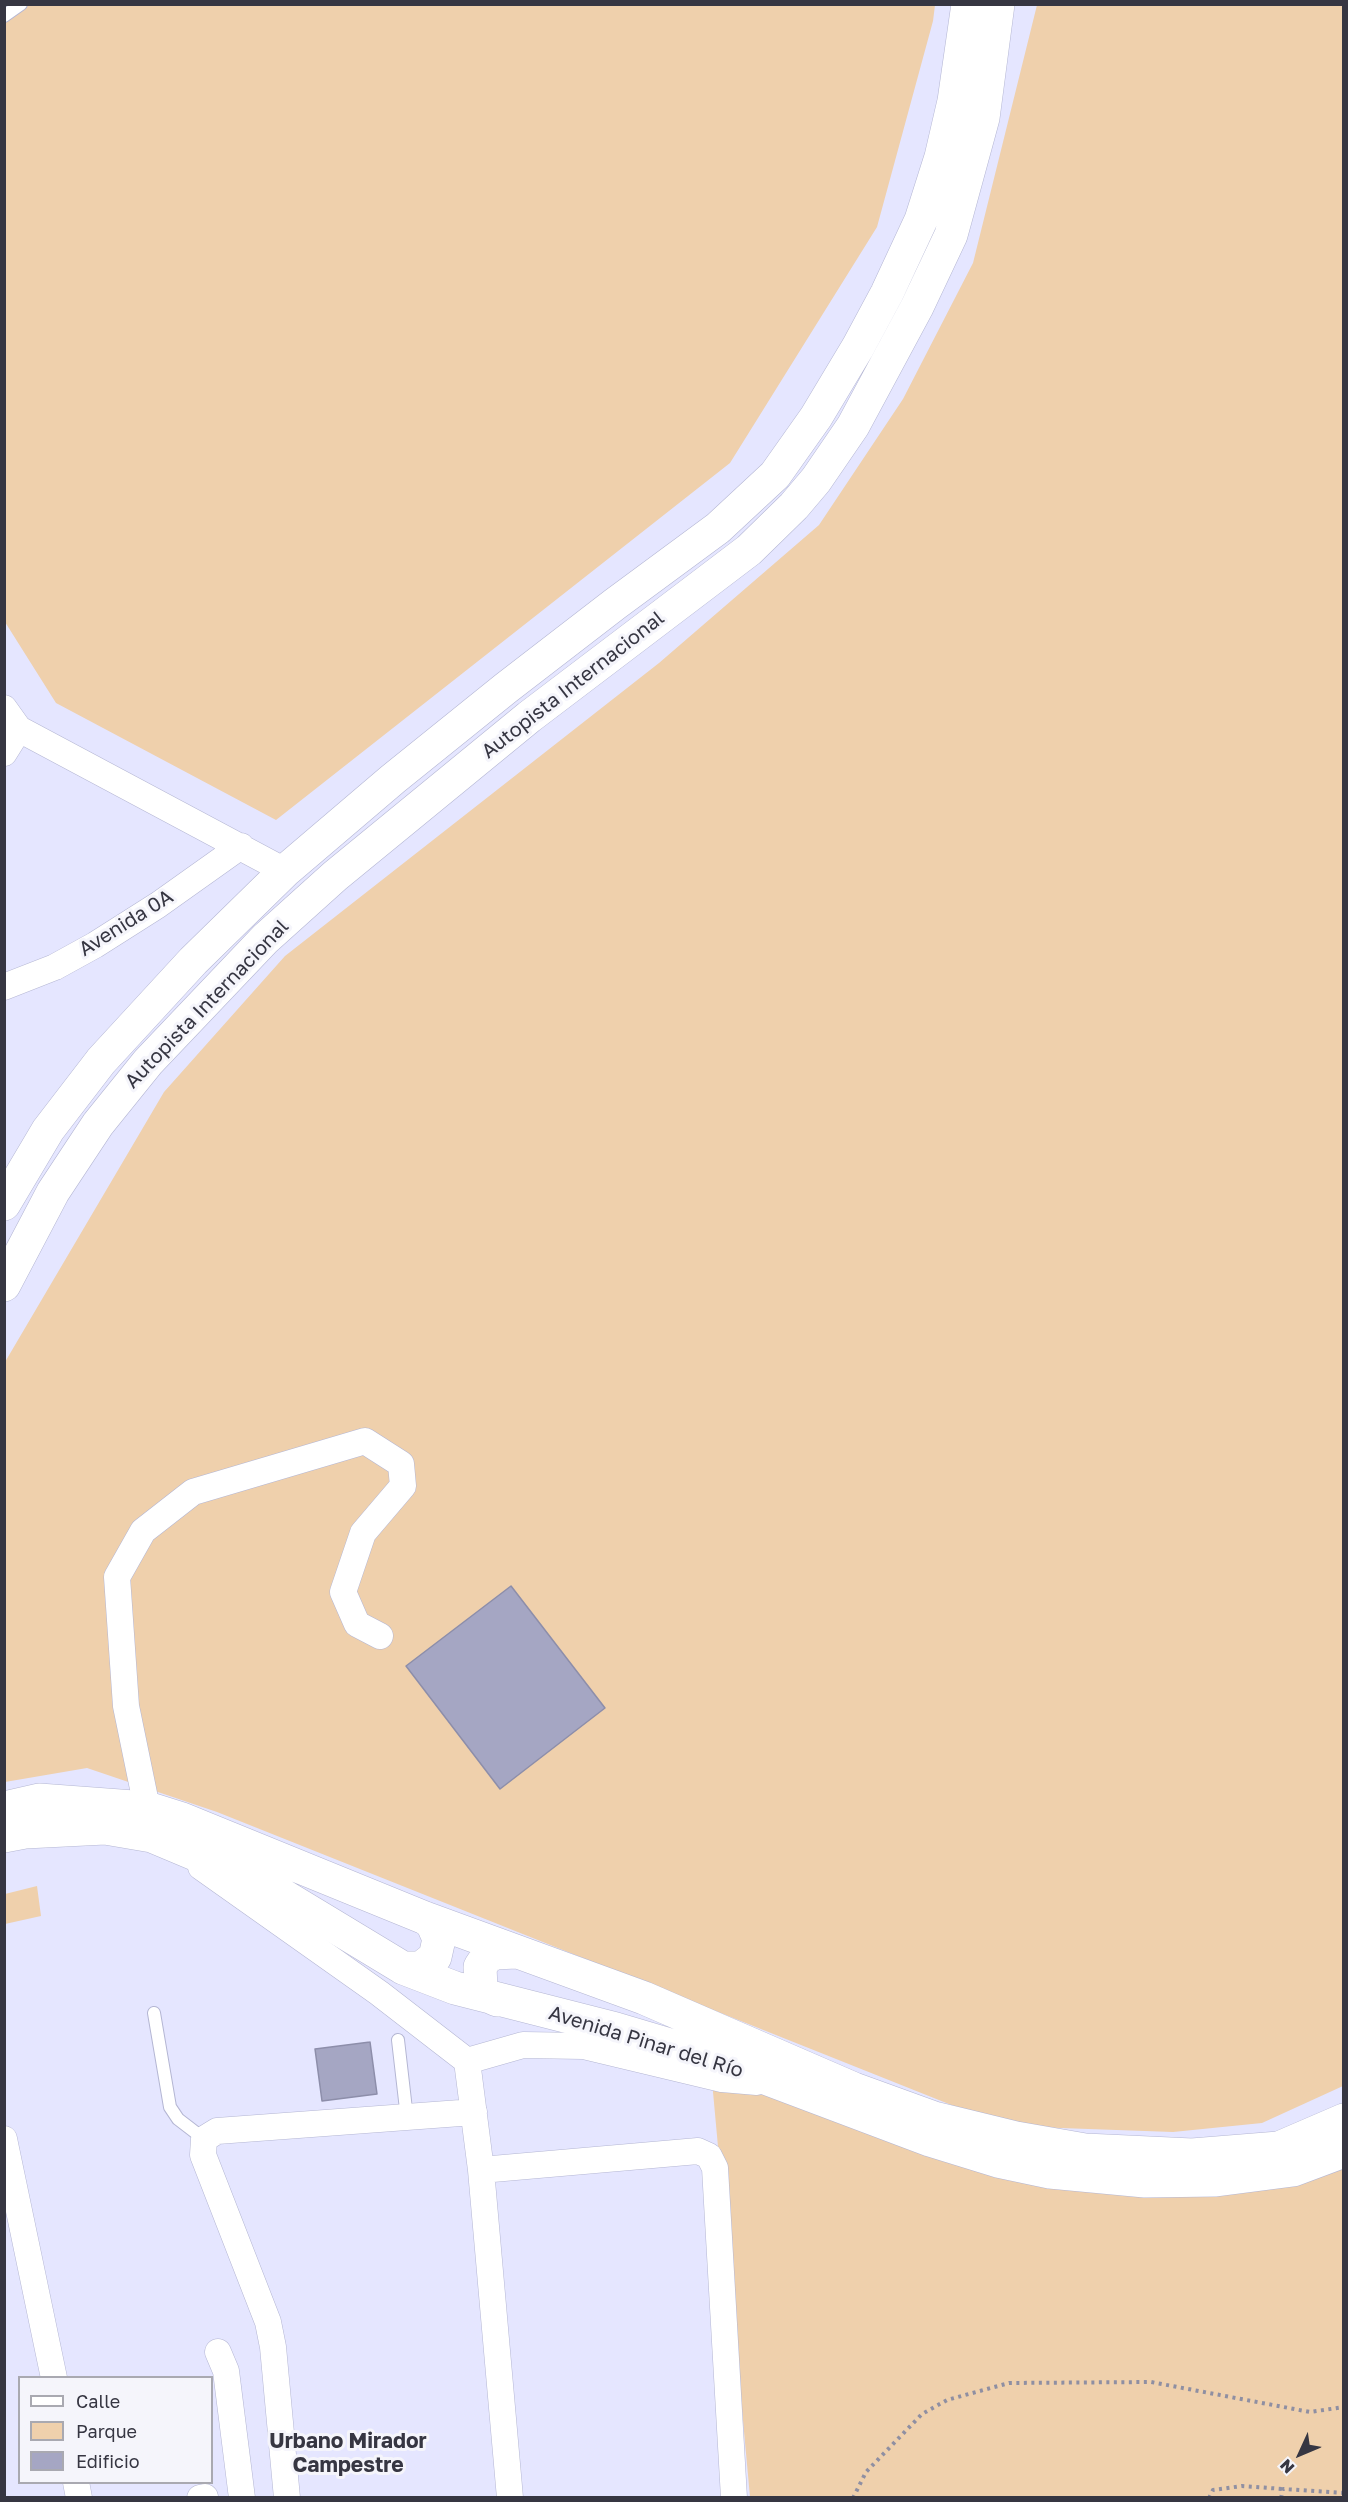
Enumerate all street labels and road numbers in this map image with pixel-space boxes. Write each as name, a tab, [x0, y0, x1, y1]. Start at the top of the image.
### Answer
street label: Autopista Internacional	[477, 606, 669, 764]
street label: Avenida 0A	[74, 885, 178, 961]
street label: Autopista Internacional	[120, 915, 294, 1093]
street label: Avenida Pinar del Río	[546, 2001, 746, 2083]

